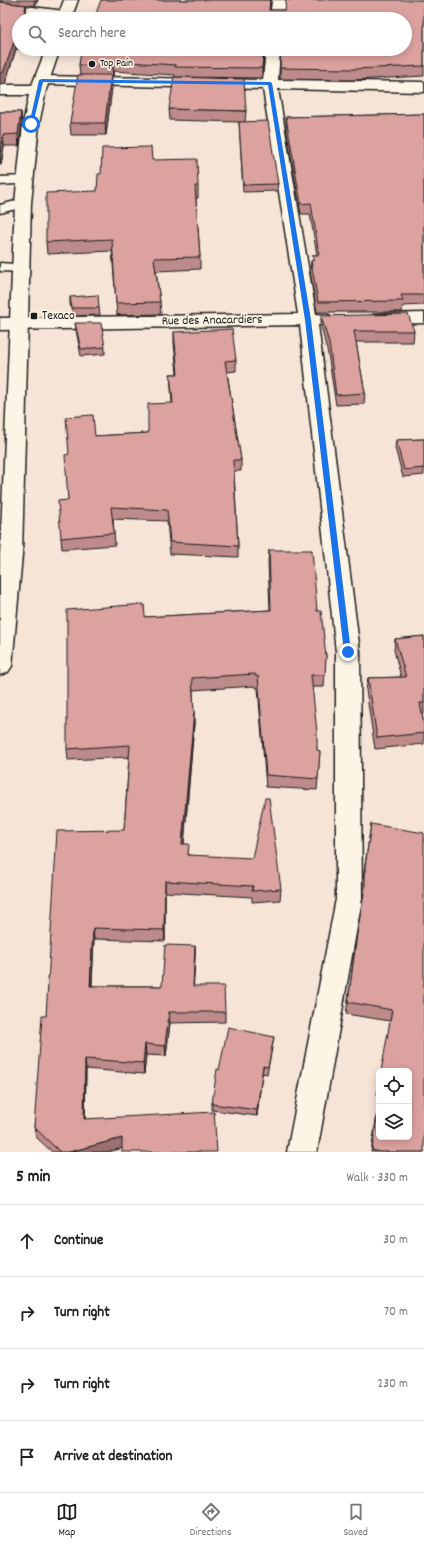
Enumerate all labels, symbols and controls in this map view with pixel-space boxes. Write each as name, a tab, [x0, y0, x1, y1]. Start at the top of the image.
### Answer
search box	[12, 12, 412, 56]
icon: search	[26, 23, 48, 45]
text: Search here	[58, 23, 126, 45]
place label: Top Pain	[100, 56, 133, 72]
marker: Top Pain	[87, 59, 97, 69]
route start	[22, 115, 40, 133]
place label: Texaco	[42, 307, 75, 326]
marker: Texaco	[29, 311, 39, 321]
street label: Rue des Anacardiers	[161, 311, 263, 331]
route end	[339, 643, 357, 661]
map controls	[376, 1068, 412, 1140]
button: locate	[376, 1068, 412, 1104]
button: layers	[376, 1104, 412, 1140]
text: 5 min	[16, 1166, 50, 1190]
text: Walk · 330 m	[347, 1169, 408, 1188]
icon: ahead	[16, 1230, 38, 1252]
text: Continue	[54, 1230, 103, 1252]
text: 30 m	[383, 1231, 408, 1250]
icon: right	[16, 1302, 38, 1324]
text: Turn right	[54, 1302, 110, 1324]
text: 70 m	[384, 1303, 408, 1322]
icon: right	[16, 1374, 38, 1396]
text: Turn right	[54, 1374, 110, 1396]
text: 230 m	[378, 1375, 408, 1394]
icon: arrive	[16, 1446, 38, 1468]
text: Arrive at destination	[54, 1446, 172, 1468]
tab: Map	[56, 1501, 78, 1541]
tab: Directions	[190, 1501, 232, 1541]
tab: Saved	[343, 1501, 368, 1541]

